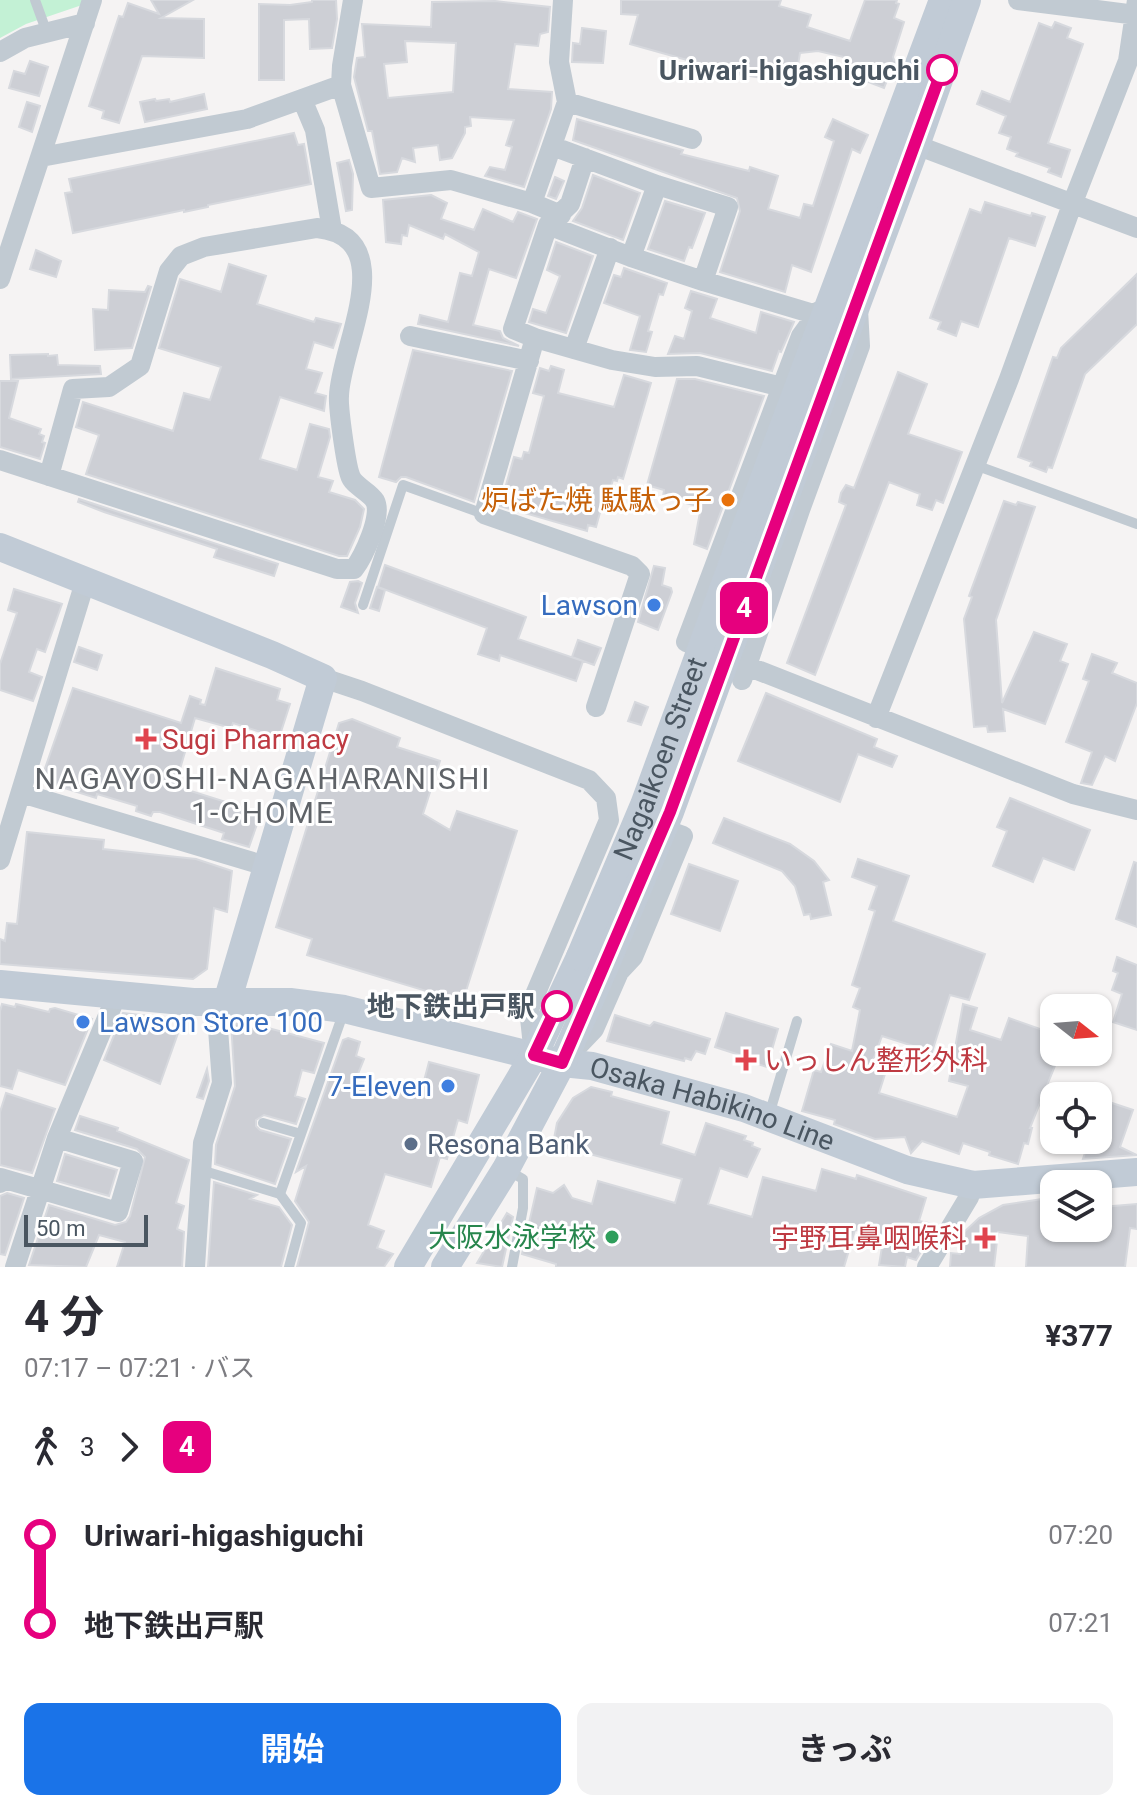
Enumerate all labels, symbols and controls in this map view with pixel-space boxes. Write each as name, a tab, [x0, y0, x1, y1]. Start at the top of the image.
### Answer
place label: Uriwari-higashiguchi	[659, 54, 920, 87]
marker: Uriwari-higashiguchi	[927, 55, 957, 85]
place label: 炉ばた焼 駄駄っ子	[481, 484, 712, 517]
marker: 炉ばた焼 駄駄っ子	[719, 491, 737, 509]
line badge: 4	[718, 582, 770, 634]
place label: Lawson	[541, 589, 638, 622]
text: 4	[736, 591, 752, 624]
marker: Lawson	[645, 596, 663, 614]
street label: Nagaikoen Street	[607, 653, 714, 865]
place label: Sugi Pharmacy	[162, 723, 349, 756]
marker: Sugi Pharmacy	[137, 730, 155, 748]
district label: NAGAYOSHI-NAGAHARANISHI 1-CHOME	[35, 761, 491, 830]
place label: 地下鉄出戸駅	[367, 990, 535, 1023]
marker: 地下鉄出戸駅	[542, 991, 572, 1021]
north arrow	[1040, 994, 1112, 1066]
map controls	[1040, 994, 1112, 1242]
place label: Lawson Store 100	[99, 1006, 323, 1039]
marker: Lawson Store 100	[74, 1013, 92, 1031]
place label: いっしん整形外科	[764, 1044, 988, 1077]
marker: いっしん整形外科	[735, 1049, 757, 1071]
street label: Osaka Habikino Line	[586, 1050, 839, 1158]
place label: 7-Eleven	[327, 1070, 432, 1103]
marker: 7-Eleven	[439, 1077, 457, 1095]
button: locate	[1040, 1082, 1112, 1154]
place label: Resona Bank	[427, 1128, 590, 1161]
marker: Resona Bank	[402, 1135, 420, 1153]
button: layers	[1040, 1170, 1112, 1242]
scale bar	[24, 1211, 148, 1247]
text: 50 m	[36, 1216, 85, 1241]
place label: 大阪水泳学校	[428, 1221, 596, 1254]
place label: 宇野耳鼻咽喉科	[771, 1222, 967, 1255]
marker: 宇野耳鼻咽喉科	[974, 1227, 996, 1249]
marker: 大阪水泳学校	[603, 1228, 621, 1246]
text: 4 分	[24, 1291, 104, 1343]
text: ¥377	[1045, 1318, 1113, 1353]
text: 07:17 – 07:21 · バス	[24, 1353, 255, 1383]
icon: walk	[24, 1425, 68, 1469]
icon: forward	[107, 1425, 151, 1469]
text: 4	[179, 1430, 195, 1463]
text: 3	[80, 1432, 95, 1462]
text: Uriwari-higashiguchi	[84, 1518, 364, 1553]
text: 07:20	[1048, 1520, 1113, 1550]
text: 地下鉄出戸駅	[84, 1608, 264, 1643]
text: 07:21	[1048, 1608, 1113, 1638]
button: 開始	[24, 1703, 561, 1795]
button: きっぷ	[577, 1703, 1113, 1795]

